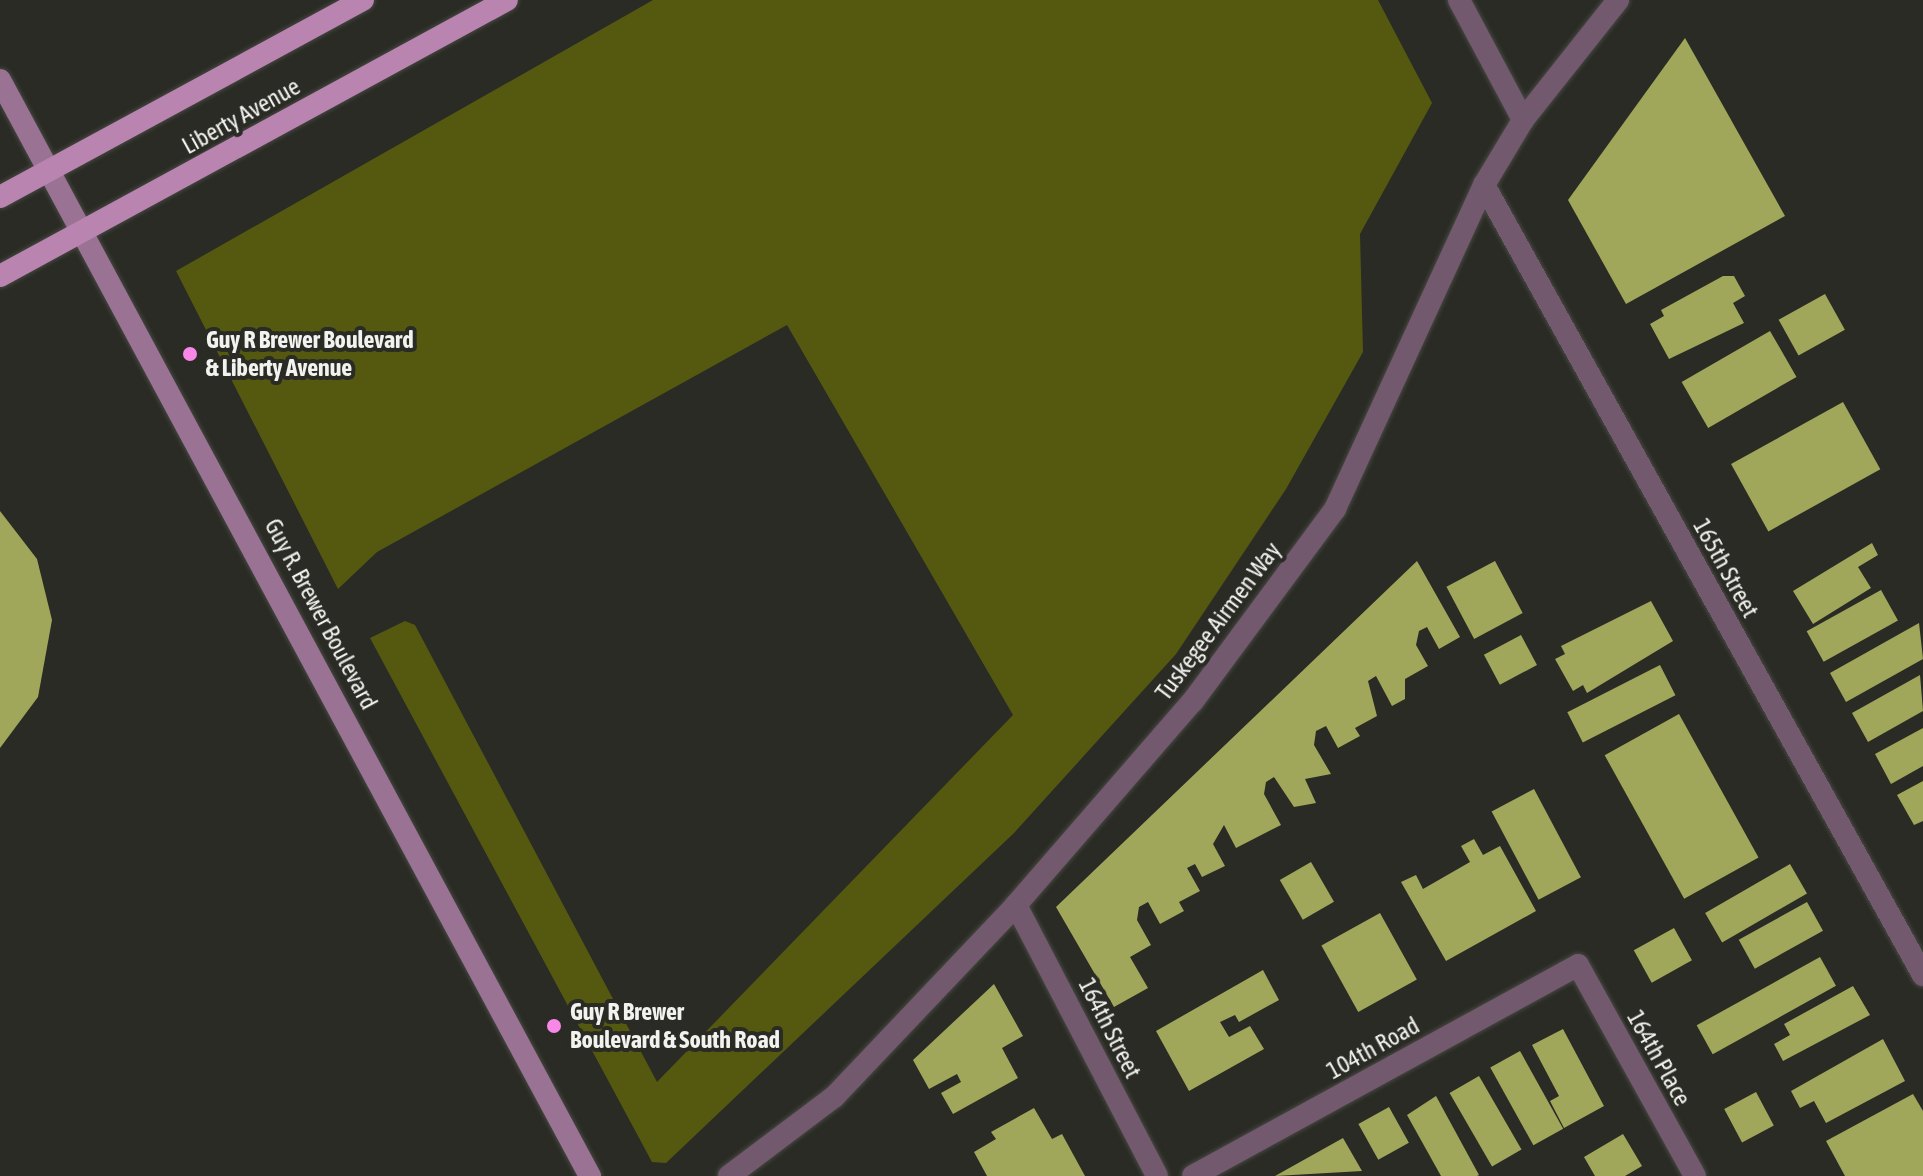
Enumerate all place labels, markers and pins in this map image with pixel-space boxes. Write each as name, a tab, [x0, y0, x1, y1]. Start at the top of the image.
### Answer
place label: Guy R Brewer Boulevard & Liberty Avenue	[206, 326, 414, 382]
marker: Guy R Brewer Boulevard & Liberty Avenue	[181, 345, 199, 363]
place label: Guy R Brewer Boulevard & South Road	[570, 998, 780, 1054]
marker: Guy R Brewer Boulevard & South Road	[545, 1017, 563, 1035]

